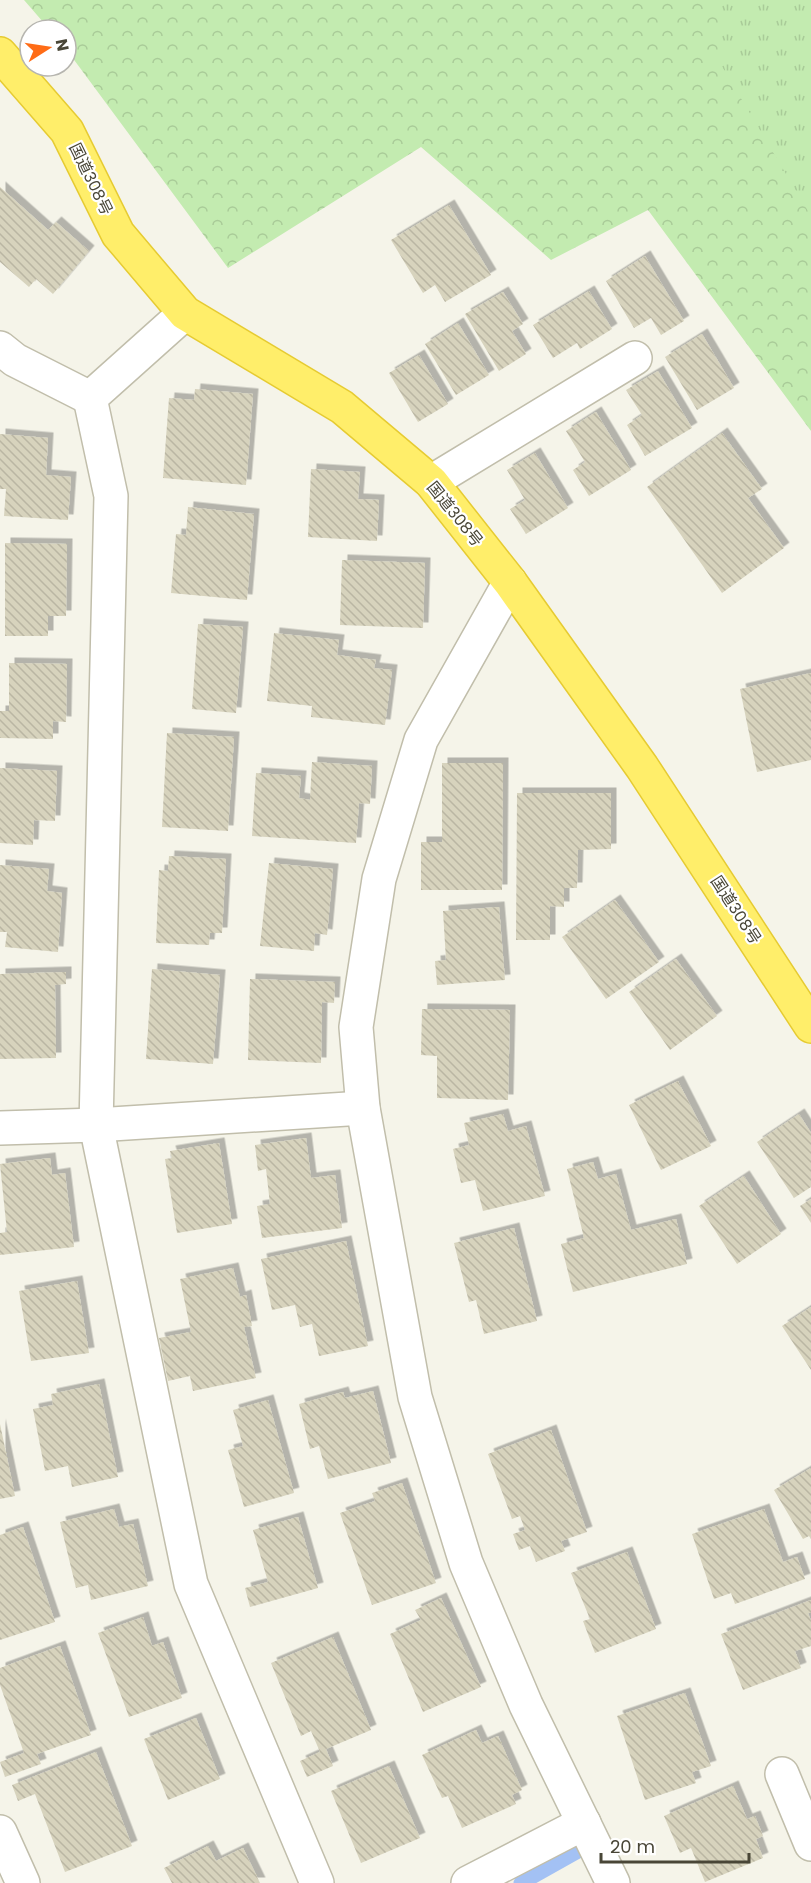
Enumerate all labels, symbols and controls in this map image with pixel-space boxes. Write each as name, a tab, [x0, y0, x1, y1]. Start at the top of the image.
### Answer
north arrow	[18, 18, 78, 78]
text: N	[50, 37, 75, 53]
street label: 国道308号	[64, 139, 118, 219]
street label: 国道308号	[422, 477, 488, 551]
street label: 国道308号	[705, 871, 767, 949]
scale bar	[601, 1826, 750, 1864]
text: 20 m	[610, 1834, 655, 1859]

